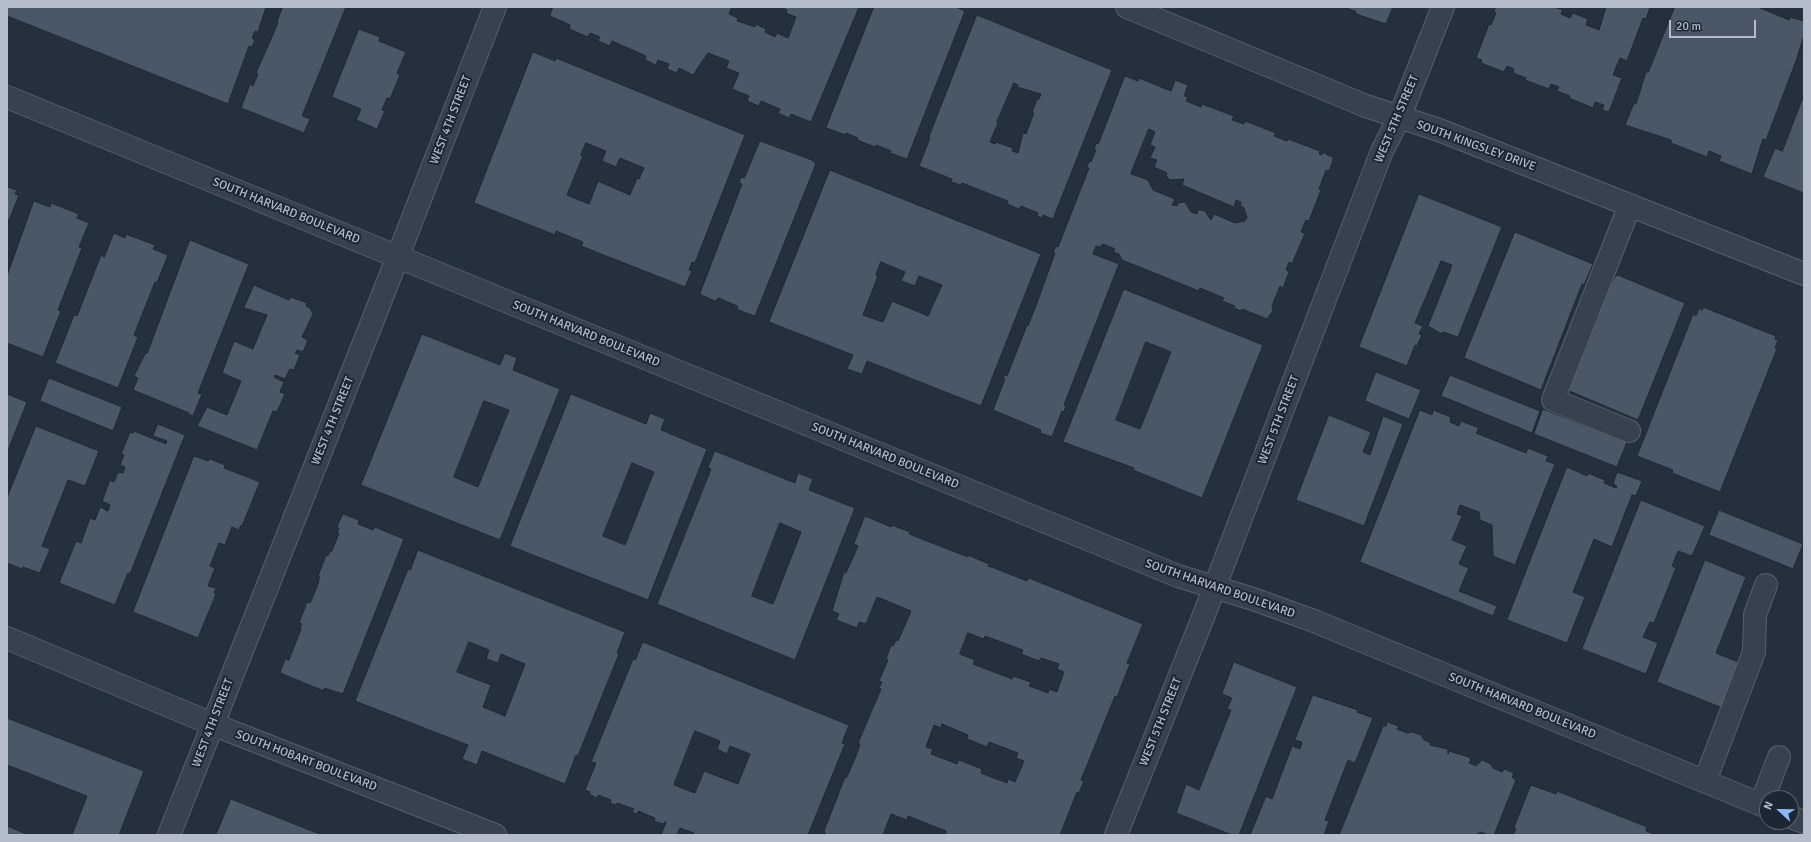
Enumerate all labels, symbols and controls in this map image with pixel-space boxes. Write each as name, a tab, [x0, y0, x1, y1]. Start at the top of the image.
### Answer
scale bar	[1671, 12, 1758, 38]
text: 20 m	[1676, 19, 1701, 34]
street label: WEST 5TH STREET	[1372, 73, 1422, 165]
street label: WEST 4TH STREET	[427, 74, 475, 166]
street label: SOUTH KINGSLEY DRIVE	[1414, 118, 1538, 174]
street label: SOUTH HARVARD BOULEVARD	[210, 175, 362, 247]
street label: SOUTH HARVARD BOULEVARD	[510, 298, 662, 370]
street label: WEST 5TH STREET	[1255, 374, 1303, 466]
street label: WEST 4TH STREET	[309, 375, 357, 467]
street label: SOUTH HARVARD BOULEVARD	[809, 420, 961, 492]
street label: SOUTH HARVARD BOULEVARD	[1143, 557, 1297, 621]
street label: SOUTH HARVARD BOULEVARD	[1446, 670, 1598, 742]
street label: WEST 5TH STREET	[1137, 676, 1185, 768]
street label: WEST 4TH STREET	[189, 677, 237, 769]
street label: SOUTH HOBART BOULEVARD	[233, 727, 379, 795]
north arrow	[1759, 790, 1799, 830]
text: N	[1761, 800, 1776, 812]

